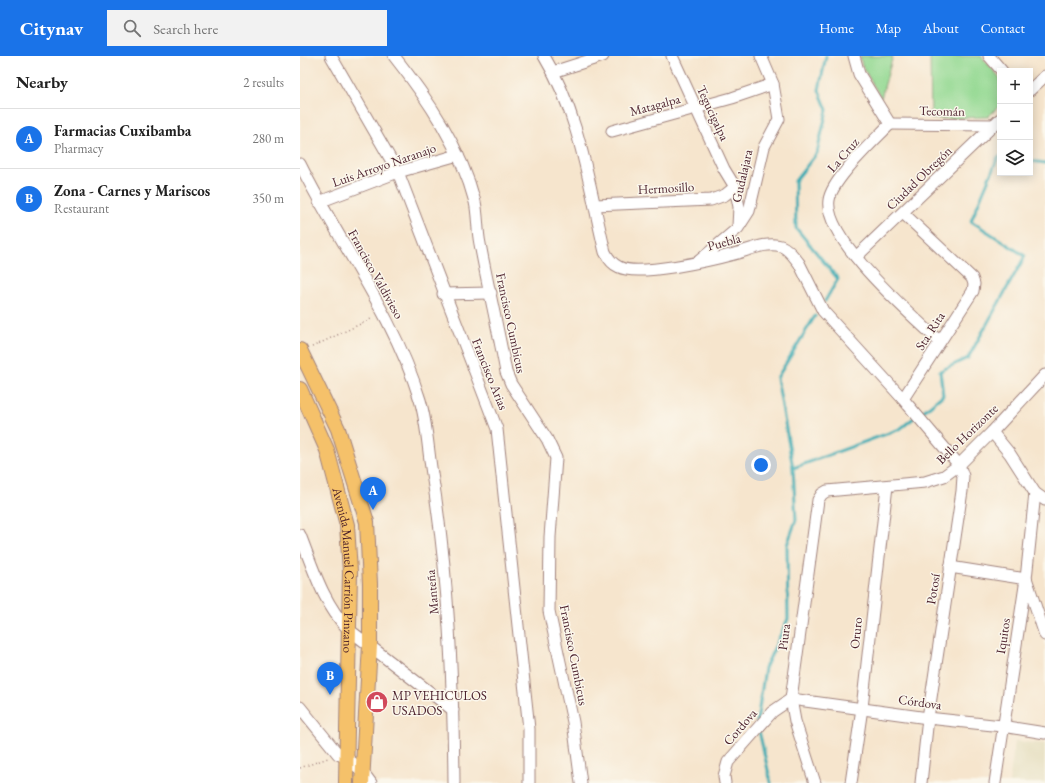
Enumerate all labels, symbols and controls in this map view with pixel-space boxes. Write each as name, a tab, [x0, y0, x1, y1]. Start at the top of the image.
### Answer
search box	[107, 10, 387, 46]
text: Citynav	[20, 16, 83, 41]
icon: search	[121, 17, 143, 39]
text: Search here	[153, 19, 218, 38]
text: Home	[819, 19, 854, 37]
text: Map	[876, 19, 901, 37]
text: About	[923, 19, 959, 37]
text: Contact	[981, 19, 1025, 37]
map controls	[997, 68, 1033, 176]
button: +	[997, 68, 1033, 104]
text: Nearby	[16, 71, 68, 93]
text: 2 results	[243, 74, 284, 91]
street label: Tegucigalpa	[693, 83, 734, 144]
street label: Matagalpa	[628, 90, 683, 120]
street label: Tecomán	[919, 102, 965, 120]
button: −	[997, 104, 1033, 140]
text: Farmacias Cuxibamba	[54, 121, 191, 140]
text: A	[24, 130, 34, 147]
text: 280 m	[253, 130, 284, 147]
street label: La Cruz	[823, 134, 863, 176]
street label: Luis Arroyo Naranajo	[330, 139, 438, 191]
text: Pharmacy	[54, 140, 103, 157]
button: layers	[997, 140, 1033, 176]
street label: Ciudad Obregón	[882, 142, 956, 214]
street label: Gudalajara	[728, 147, 757, 204]
street label: Hermosillo	[637, 178, 695, 198]
text: Zona - Carnes y Mariscos	[54, 181, 210, 200]
text: B	[25, 190, 33, 207]
text: 350 m	[253, 190, 284, 207]
text: Restaurant	[54, 200, 109, 217]
street label: Francisco Valdivieso	[344, 226, 408, 322]
street label: Puebla	[705, 229, 743, 255]
street label: Francisco Cumbicus	[492, 271, 530, 375]
street label: Sta. Rita	[911, 308, 949, 354]
street label: Francisco Arias	[468, 336, 512, 412]
street label: Bello Horizonte	[932, 400, 1002, 468]
your location	[751, 455, 771, 475]
pin: A	[360, 477, 386, 510]
street label: Avenida Manuel Carrión Pinzano	[329, 484, 359, 653]
street label: Manteña	[422, 568, 442, 615]
street label: Potosí	[922, 572, 944, 606]
street label: Francisco Cumbicus	[556, 603, 592, 707]
street label: Oruro	[846, 616, 866, 650]
street label: Iquitos	[992, 617, 1014, 655]
street label: Piura	[774, 622, 794, 651]
pin: B	[317, 662, 343, 695]
place label: MP VEHICULOS USADOS	[392, 687, 487, 719]
shop icon: MP VEHICULOS USADOS	[364, 689, 390, 715]
street label: Córdova	[897, 691, 944, 714]
street label: Cordova	[719, 704, 761, 749]

